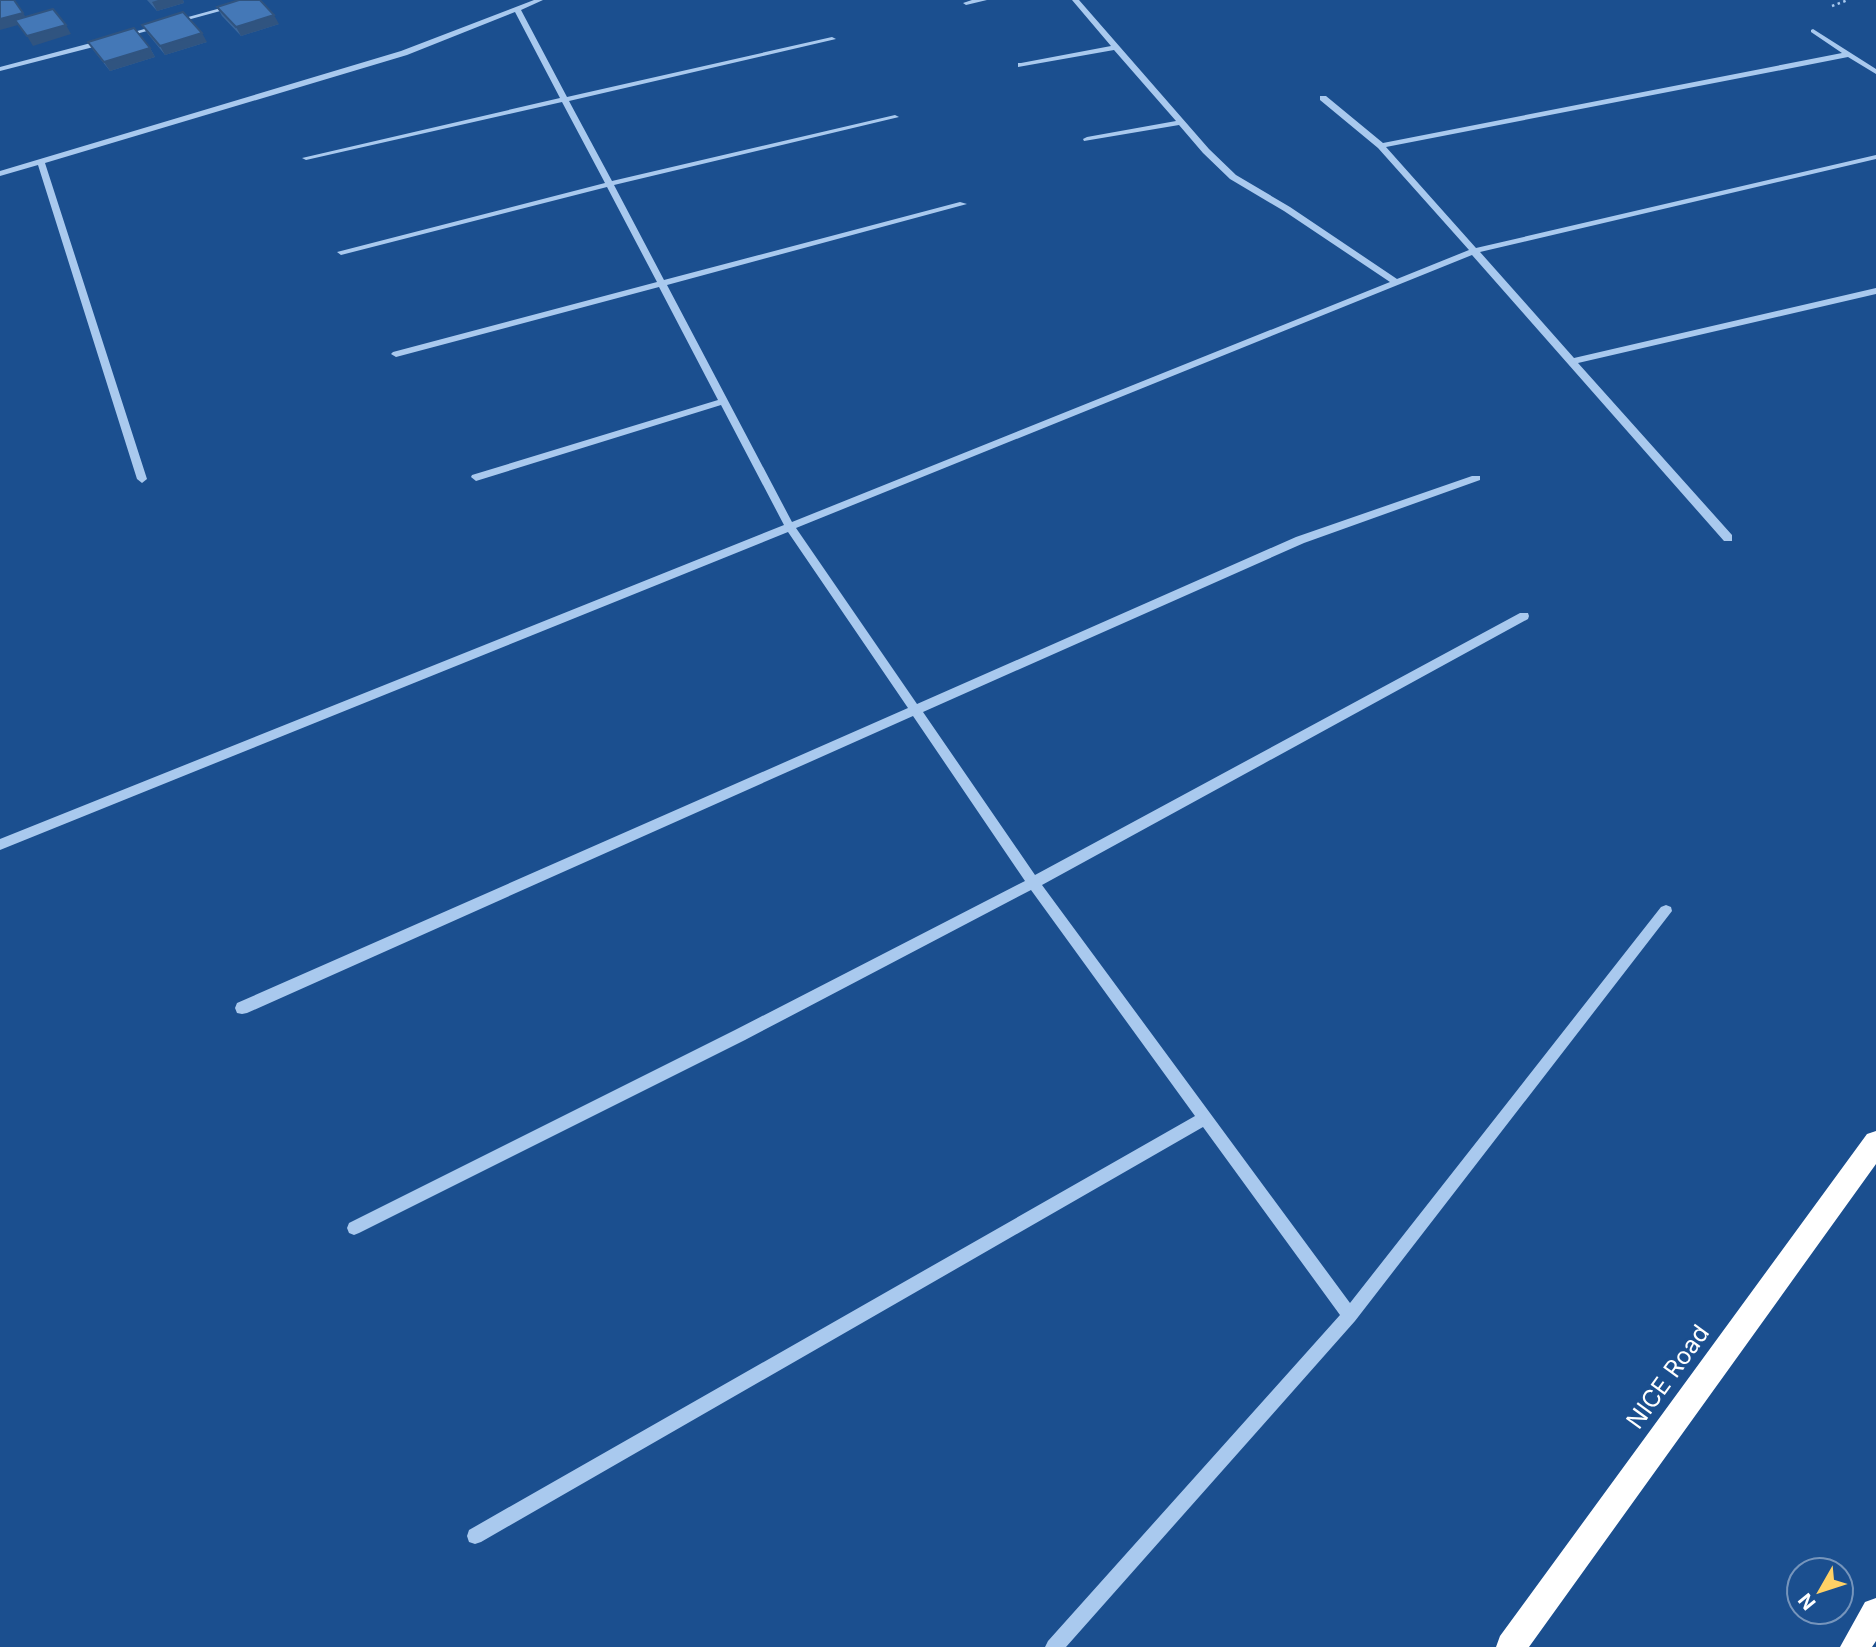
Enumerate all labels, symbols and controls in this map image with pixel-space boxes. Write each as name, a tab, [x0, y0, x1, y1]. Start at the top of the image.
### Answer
street label: NICE Road	[1620, 1319, 1715, 1434]
north arrow	[1785, 1556, 1855, 1626]
text: N	[1794, 1589, 1821, 1614]

